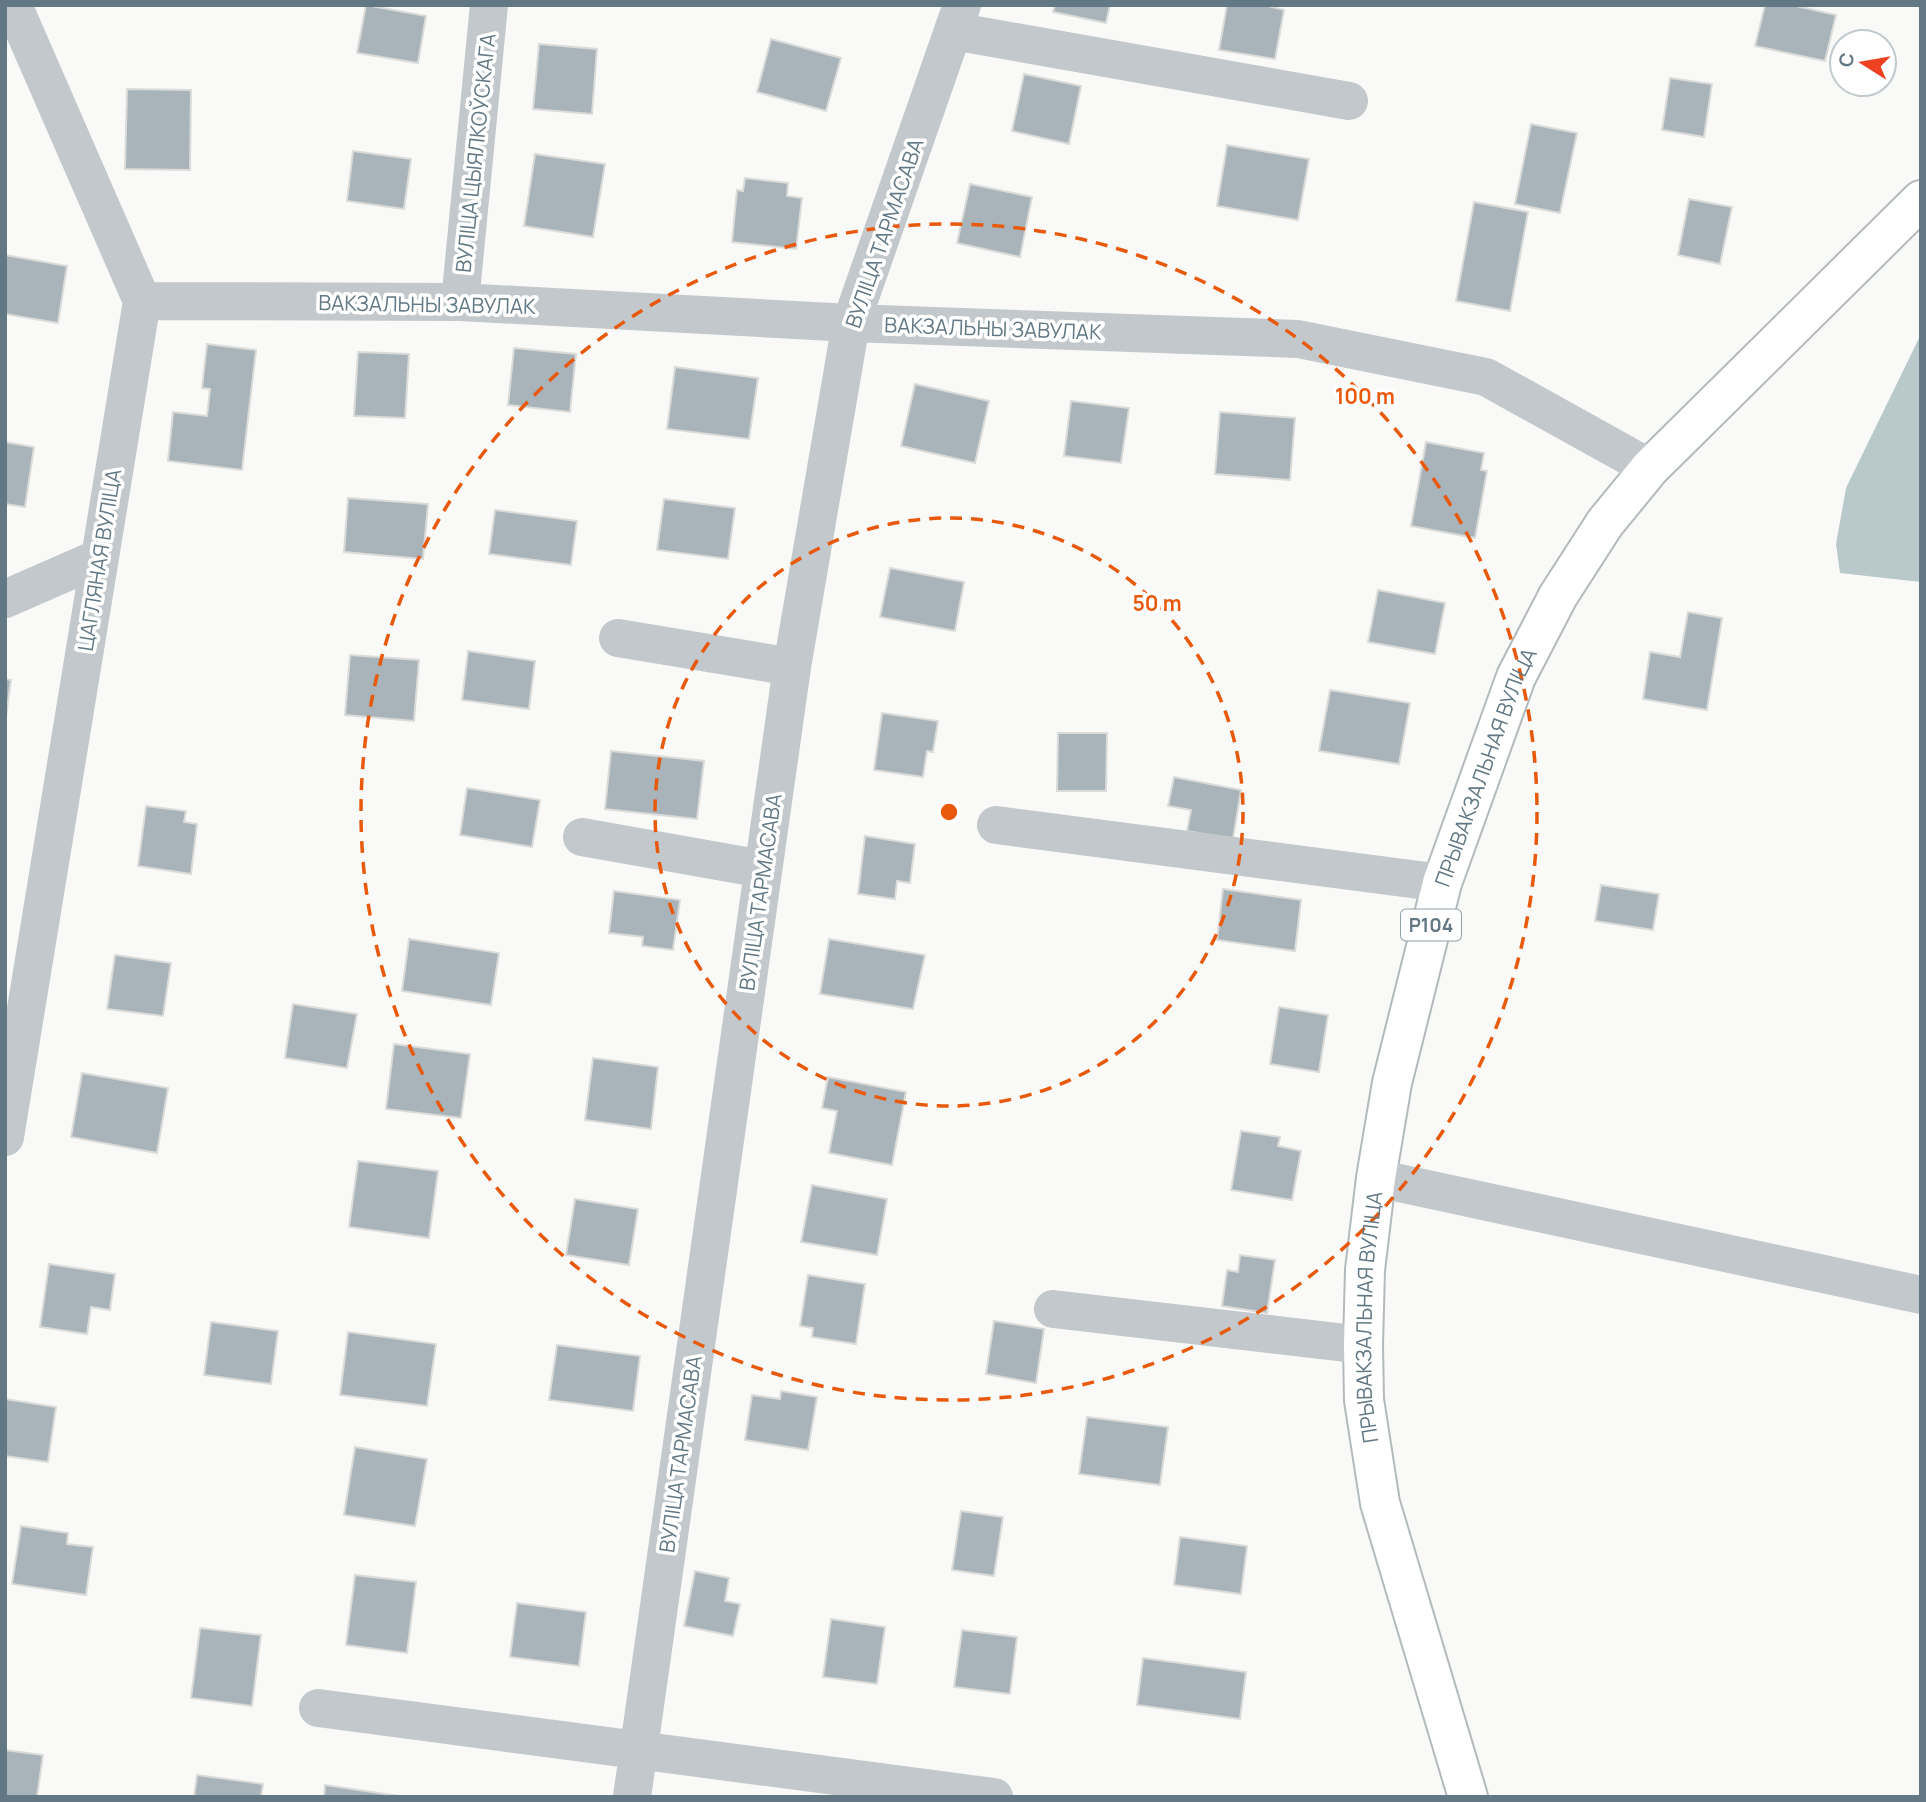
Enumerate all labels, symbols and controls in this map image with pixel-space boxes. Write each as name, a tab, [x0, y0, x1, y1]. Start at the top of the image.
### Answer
north arrow	[1828, 28, 1898, 98]
street label: ВУЛІЦА ЦЫЯЛКОЎСКАГА	[449, 32, 501, 274]
text: С	[1832, 50, 1860, 69]
street label: ВУЛІЦА ТАРМАСАВА	[838, 134, 930, 332]
street label: ВАКЗАЛЬНЫ ЗАВУЛАК	[318, 288, 536, 320]
street label: ВАКЗАЛЬНЫ ЗАВУЛАК	[884, 310, 1103, 346]
text: 100 m	[1335, 382, 1395, 410]
street label: ЦАГЛЯНАЯ ВУЛІЦА	[71, 467, 127, 653]
text: 50 m	[1132, 589, 1182, 617]
street label: ПРЫВАКЗАЛЬНАЯ ВУЛІЦА	[1428, 643, 1543, 890]
street label: ВУЛІЦА ТАРМАСАВА	[732, 792, 788, 992]
centre of rings	[937, 800, 961, 824]
road number: Р104	[1401, 909, 1461, 940]
street label: ПРЫВАКЗАЛЬНАЯ ВУЛІЦА	[1349, 1190, 1388, 1445]
street label: ВУЛІЦА ТАРМАСАВА	[652, 1354, 708, 1554]

